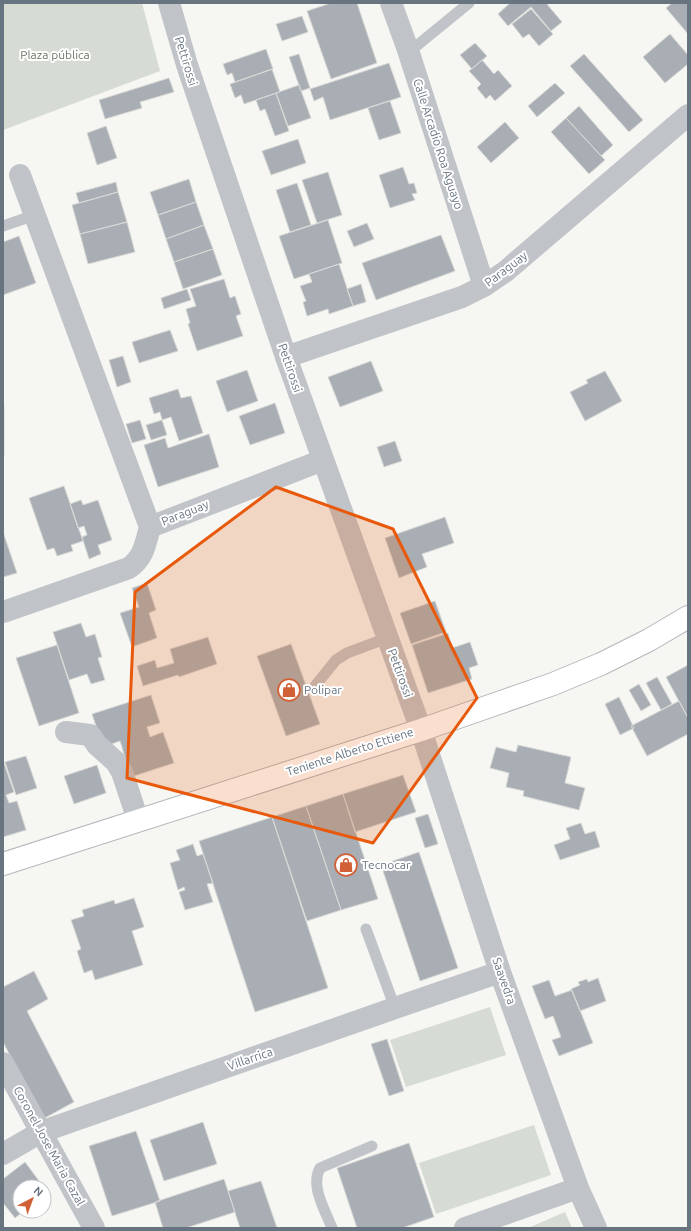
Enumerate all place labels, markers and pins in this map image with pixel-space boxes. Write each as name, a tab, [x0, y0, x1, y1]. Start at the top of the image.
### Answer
shop icon: Polipar	[276, 677, 302, 703]
place label: Polipar	[304, 683, 342, 696]
shop icon: Tecnocar	[333, 852, 359, 878]
place label: Tecnocar	[362, 858, 411, 871]

